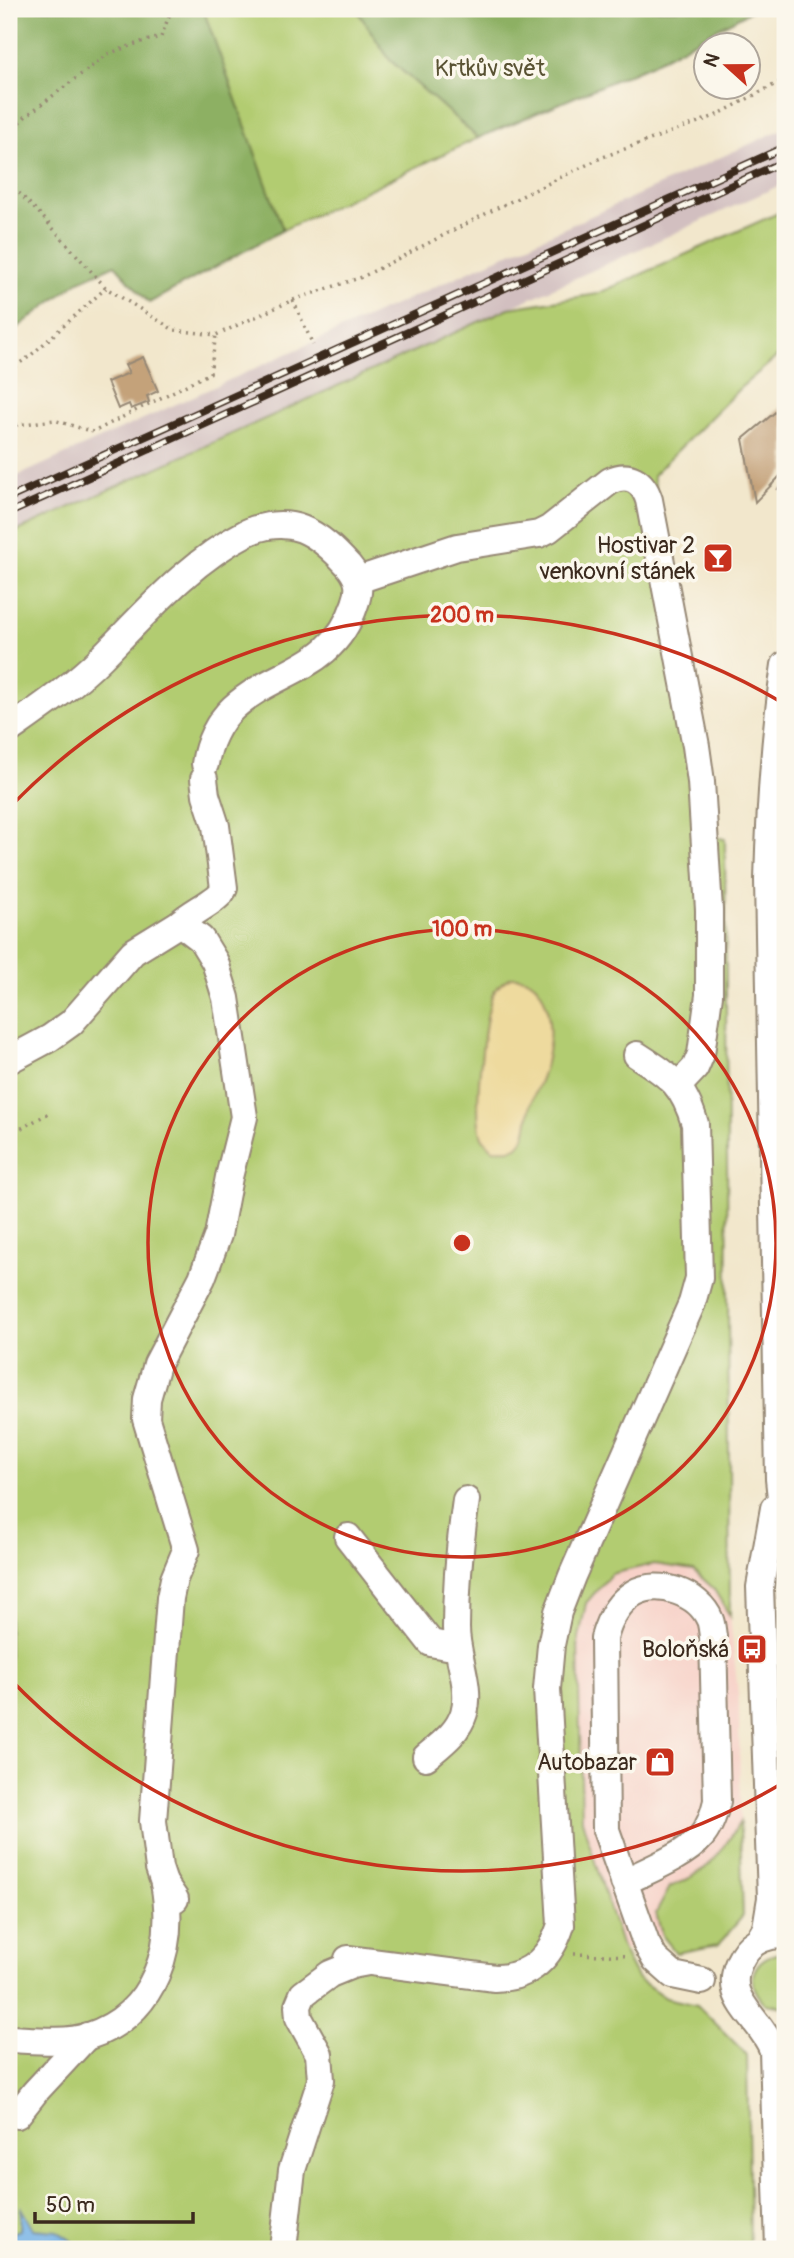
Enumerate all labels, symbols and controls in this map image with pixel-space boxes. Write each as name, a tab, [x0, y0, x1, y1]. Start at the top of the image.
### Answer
north arrow	[692, 32, 762, 102]
text: N	[699, 50, 726, 71]
park label: Krtkův svět	[435, 54, 546, 83]
place label: Hostivar 2 venkovní stánek	[539, 531, 695, 586]
bar icon: Hostivar 2 venkovní stánek	[701, 541, 735, 575]
text: 200 m	[430, 602, 494, 629]
text: 100 m	[432, 916, 492, 943]
centre of rings	[450, 1231, 474, 1255]
bus stop icon: Boloňská	[735, 1632, 769, 1666]
place label: Boloňská	[642, 1635, 729, 1664]
shop icon: Autobazar	[643, 1745, 677, 1779]
place label: Autobazar	[537, 1748, 637, 1777]
scale bar	[35, 2181, 192, 2225]
text: 50 m	[46, 2192, 95, 2219]

